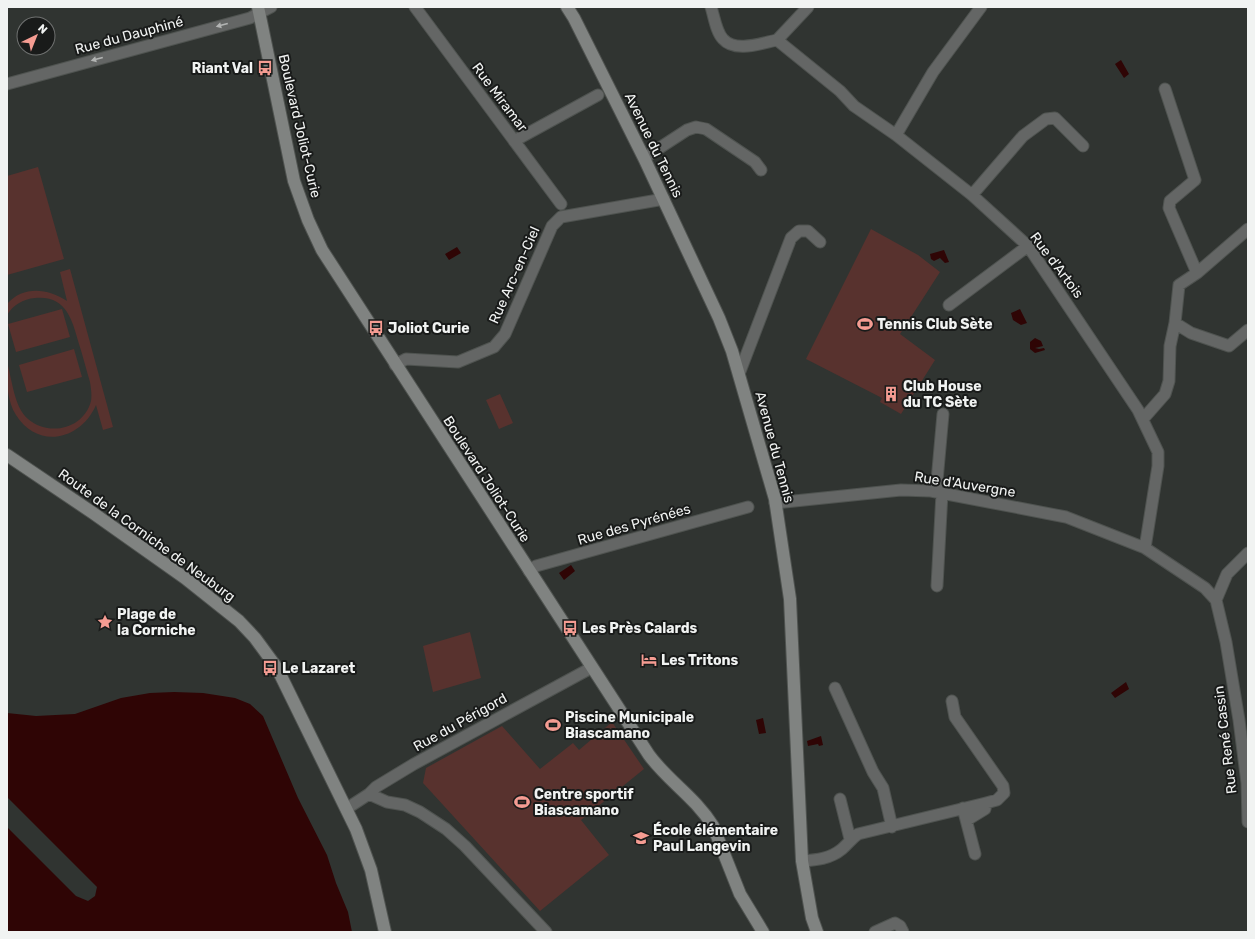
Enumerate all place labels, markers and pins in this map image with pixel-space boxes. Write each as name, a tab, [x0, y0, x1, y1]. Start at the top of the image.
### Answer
bus stop icon: Riant Val	[256, 59, 274, 77]
place label: Riant Val	[192, 60, 253, 77]
sports icon: Tennis Club Sète	[856, 315, 874, 333]
place label: Tennis Club Sète	[877, 316, 993, 333]
bus stop icon: Joliot Curie	[367, 319, 385, 337]
place label: Joliot Curie	[388, 320, 469, 337]
place label: Club House du TC Sète	[903, 378, 982, 411]
building icon: Club House du TC Sète	[882, 385, 900, 403]
place label: Plage de la Corniche	[117, 606, 196, 639]
place icon: Plage de la Corniche	[96, 613, 114, 631]
bus stop icon: Les Près Calards	[561, 619, 579, 637]
place label: Les Près Calards	[582, 620, 698, 637]
hotel icon: Les Tritons	[640, 651, 658, 669]
place label: Les Tritons	[661, 652, 739, 669]
bus stop icon: Le Lazaret	[261, 659, 279, 677]
place label: Le Lazaret	[282, 660, 356, 677]
place label: Piscine Municipale Biascamano	[565, 709, 694, 742]
sports icon: Piscine Municipale Biascamano	[544, 716, 562, 734]
place label: Centre sportif Biascamano	[534, 786, 634, 819]
sports icon: Centre sportif Biascamano	[513, 793, 531, 811]
place label: École élémentaire Paul Langevin	[653, 821, 778, 855]
school or university icon: École élémentaire Paul Langevin	[632, 829, 650, 847]

